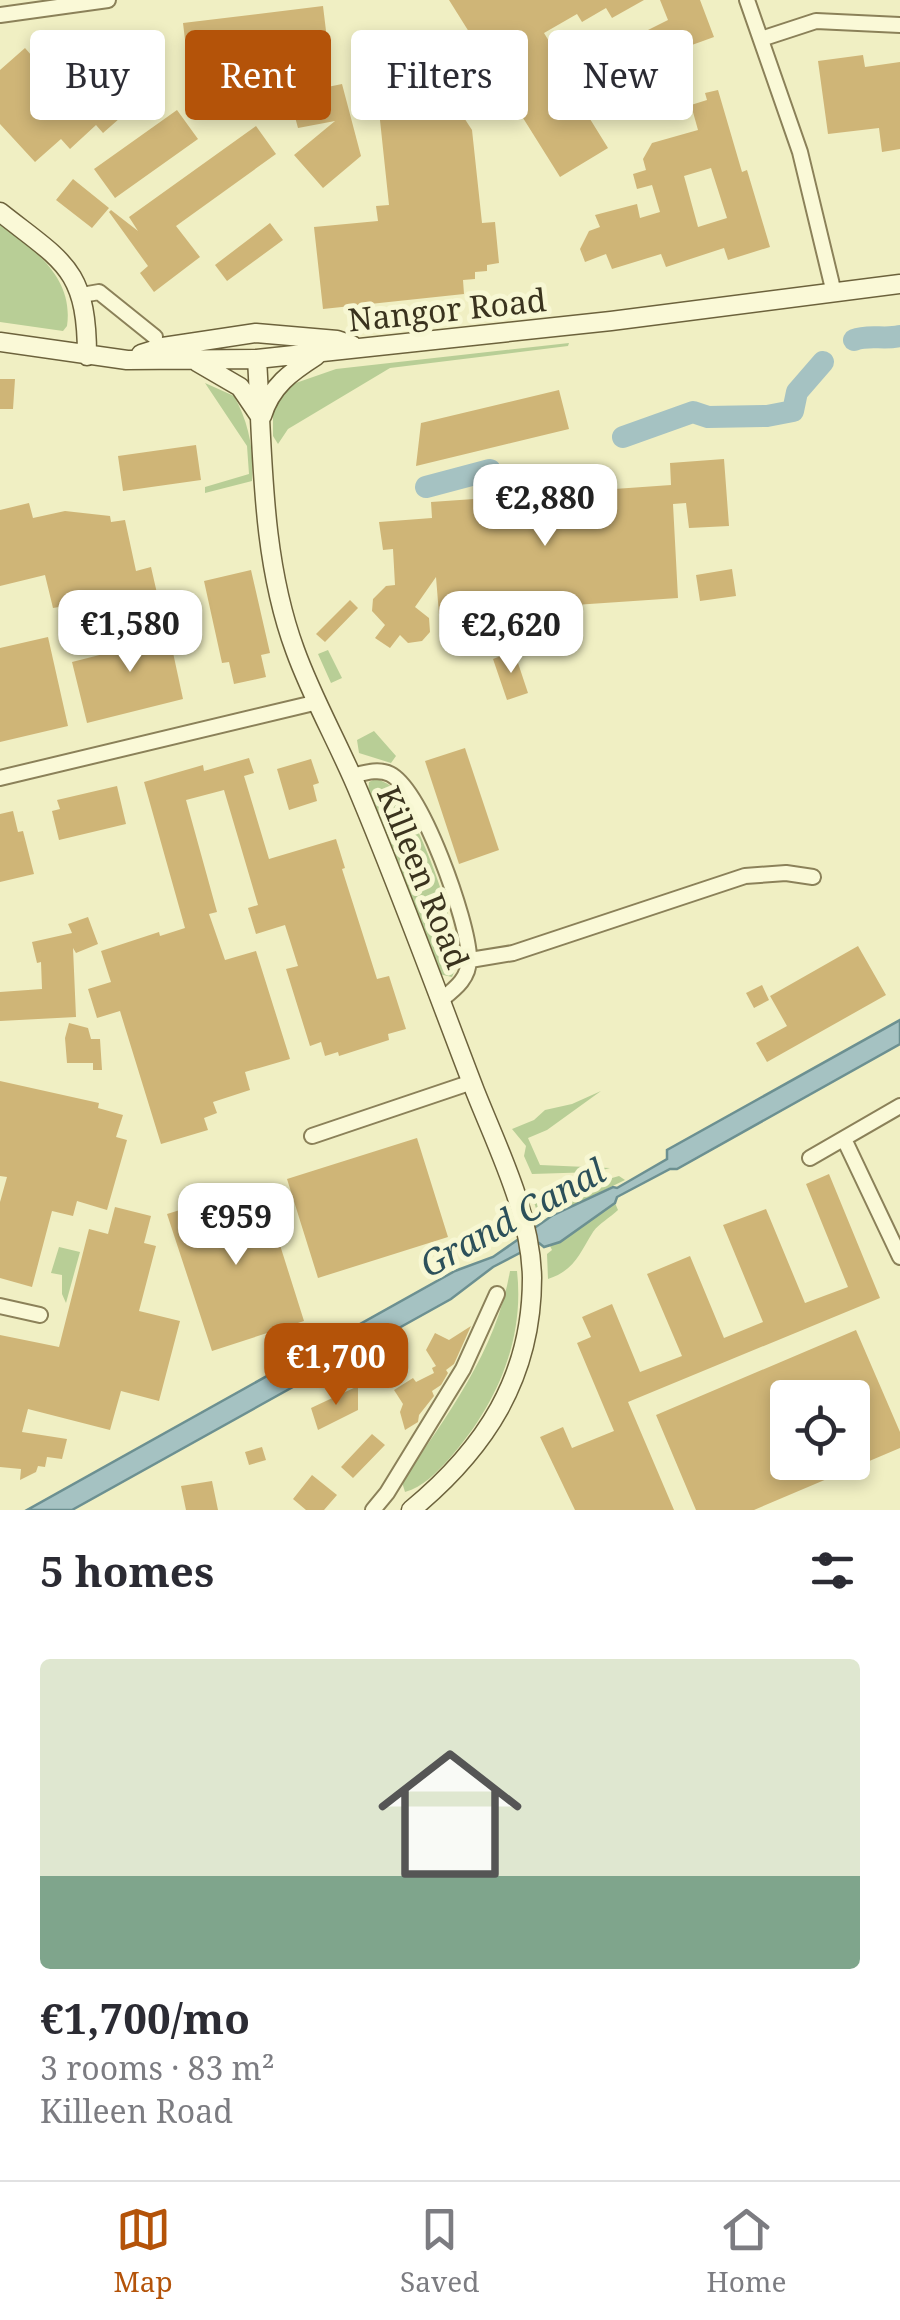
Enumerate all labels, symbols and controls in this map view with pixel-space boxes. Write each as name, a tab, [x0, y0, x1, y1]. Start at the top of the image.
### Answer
chip: Buy	[30, 30, 165, 120]
chip: Rent	[185, 30, 331, 120]
chip: Filters	[351, 30, 528, 120]
chip: New	[548, 30, 693, 120]
street label: Nangor Road	[346, 277, 549, 341]
pin: €2,880	[464, 464, 626, 549]
text: €2,880	[495, 475, 595, 518]
pin: €1,580	[49, 590, 211, 675]
pin: €2,620	[430, 591, 592, 676]
text: €1,580	[80, 601, 180, 644]
text: €2,620	[461, 602, 561, 645]
street label: Killeen Road	[368, 780, 480, 975]
water label: Grand Canal	[411, 1146, 614, 1287]
pin: €959	[177, 1183, 295, 1268]
text: €959	[200, 1194, 272, 1237]
pin: €1,700	[255, 1323, 417, 1408]
text: €1,700	[286, 1334, 386, 1377]
map controls	[770, 1380, 870, 1480]
button: locate	[770, 1380, 870, 1480]
text: 5 homes	[40, 1542, 214, 1599]
icon: filters	[805, 1543, 860, 1598]
icon: home	[360, 1724, 540, 1904]
text: €1,700/mo	[40, 1989, 250, 2046]
text: 3 rooms · 83 m²	[40, 2046, 275, 2089]
text: Killeen Road	[40, 2089, 233, 2132]
tab: Map	[114, 2202, 173, 2300]
tab: Saved	[400, 2202, 479, 2300]
tab: Home	[707, 2202, 786, 2300]

